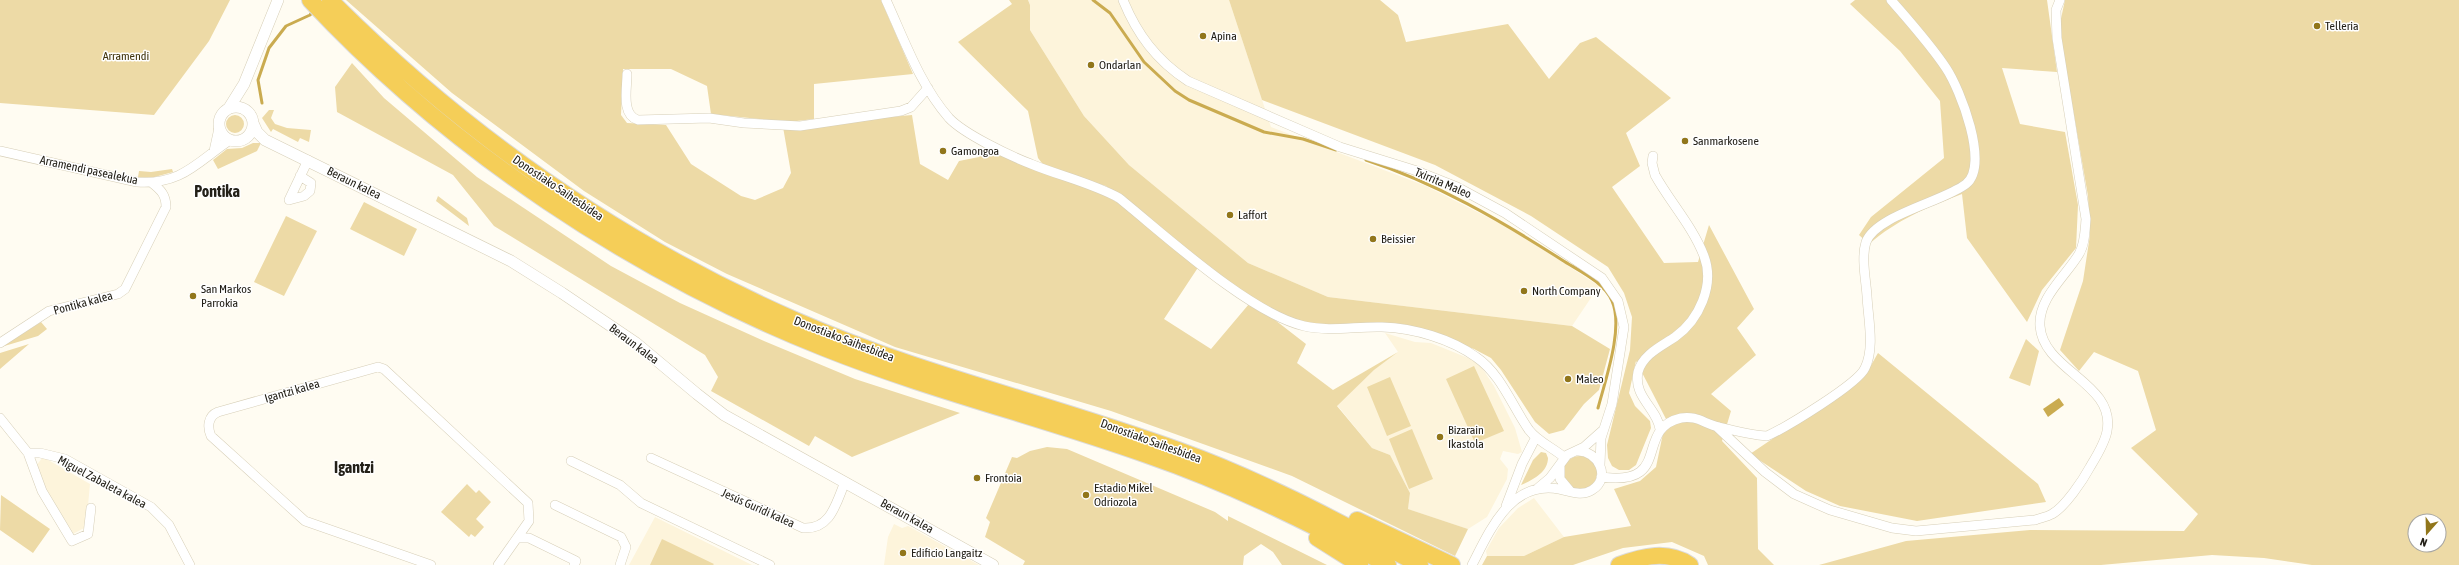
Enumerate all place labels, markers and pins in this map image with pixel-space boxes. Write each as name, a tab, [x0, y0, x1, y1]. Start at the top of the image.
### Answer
place label: Telleria	[2325, 19, 2359, 33]
marker: Telleria	[2312, 21, 2322, 31]
place label: Apina	[1211, 29, 1237, 43]
marker: Apina	[1198, 31, 1208, 41]
place label: Ondarlan	[1099, 58, 1141, 72]
marker: Ondarlan	[1086, 60, 1096, 70]
place label: Sanmarkosene	[1693, 134, 1759, 148]
marker: Sanmarkosene	[1680, 136, 1690, 146]
place label: Gamongoa	[951, 144, 999, 158]
marker: Gamongoa	[938, 146, 948, 156]
place label: Laffort	[1238, 208, 1268, 222]
marker: Laffort	[1225, 210, 1235, 220]
place label: Beissier	[1381, 232, 1416, 246]
marker: Beissier	[1368, 234, 1378, 244]
place label: San Markos Parrokia	[201, 282, 251, 310]
place label: North Company	[1532, 284, 1601, 298]
marker: North Company	[1519, 286, 1529, 296]
marker: San Markos Parrokia	[188, 291, 198, 301]
place label: Maleo	[1576, 372, 1604, 386]
marker: Maleo	[1563, 374, 1573, 384]
place label: Bizarain Ikastola	[1448, 423, 1484, 451]
marker: Bizarain Ikastola	[1435, 432, 1445, 442]
place label: Frontoia	[985, 471, 1022, 485]
marker: Frontoia	[972, 473, 982, 483]
place label: Estadio Mikel Odriozola	[1094, 481, 1153, 509]
marker: Estadio Mikel Odriozola	[1081, 490, 1091, 500]
place label: Edificio Langaitz	[911, 546, 983, 560]
marker: Edificio Langaitz	[898, 548, 908, 558]

